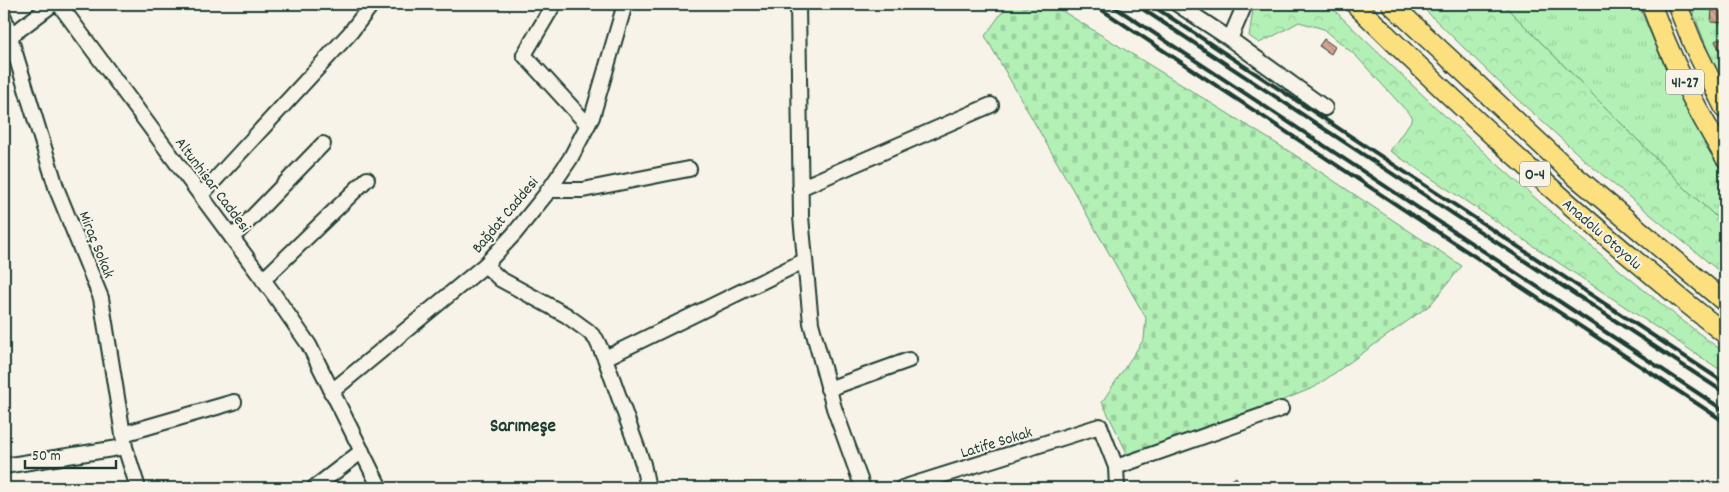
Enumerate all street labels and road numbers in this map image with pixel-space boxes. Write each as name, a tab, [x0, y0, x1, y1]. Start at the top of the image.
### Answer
road number: 41-27	[1666, 70, 1704, 94]
street label: Altunhisar Caddesi	[169, 133, 256, 238]
road number: O-4	[1520, 162, 1550, 186]
street label: Bağdat Caddesi	[467, 172, 545, 259]
street label: Anadolu Otoyolu	[1556, 194, 1646, 276]
street label: Miraç Sokak	[72, 208, 120, 282]
street label: Latife Sokak	[958, 422, 1035, 465]

